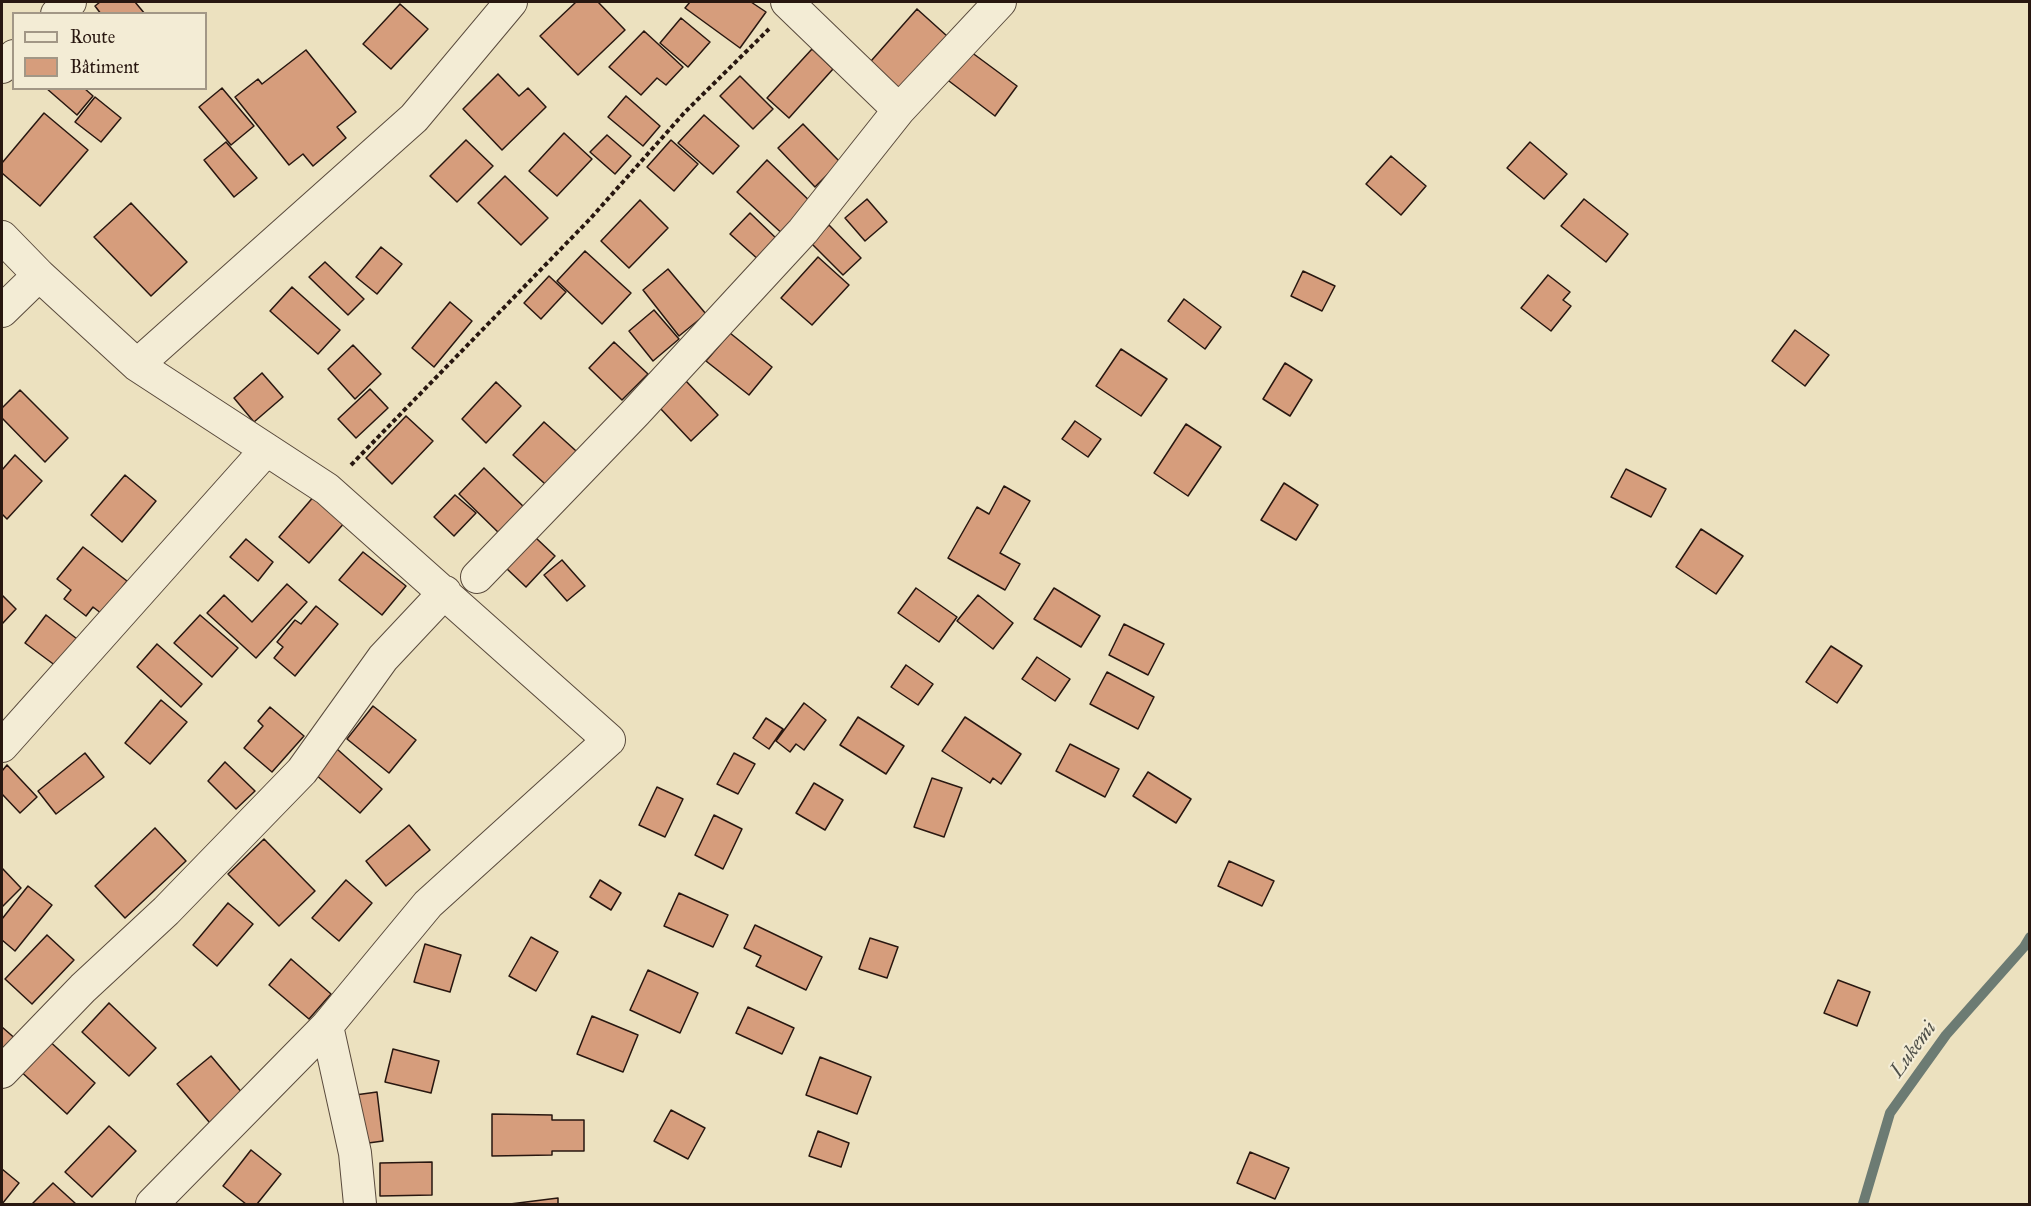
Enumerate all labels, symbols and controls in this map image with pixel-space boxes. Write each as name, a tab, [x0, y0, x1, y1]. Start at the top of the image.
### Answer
legend	[12, 12, 207, 90]
text: Route	[70, 26, 115, 48]
text: Bâtiment	[70, 56, 139, 78]
water label: Lukemi	[1886, 1017, 1942, 1083]

